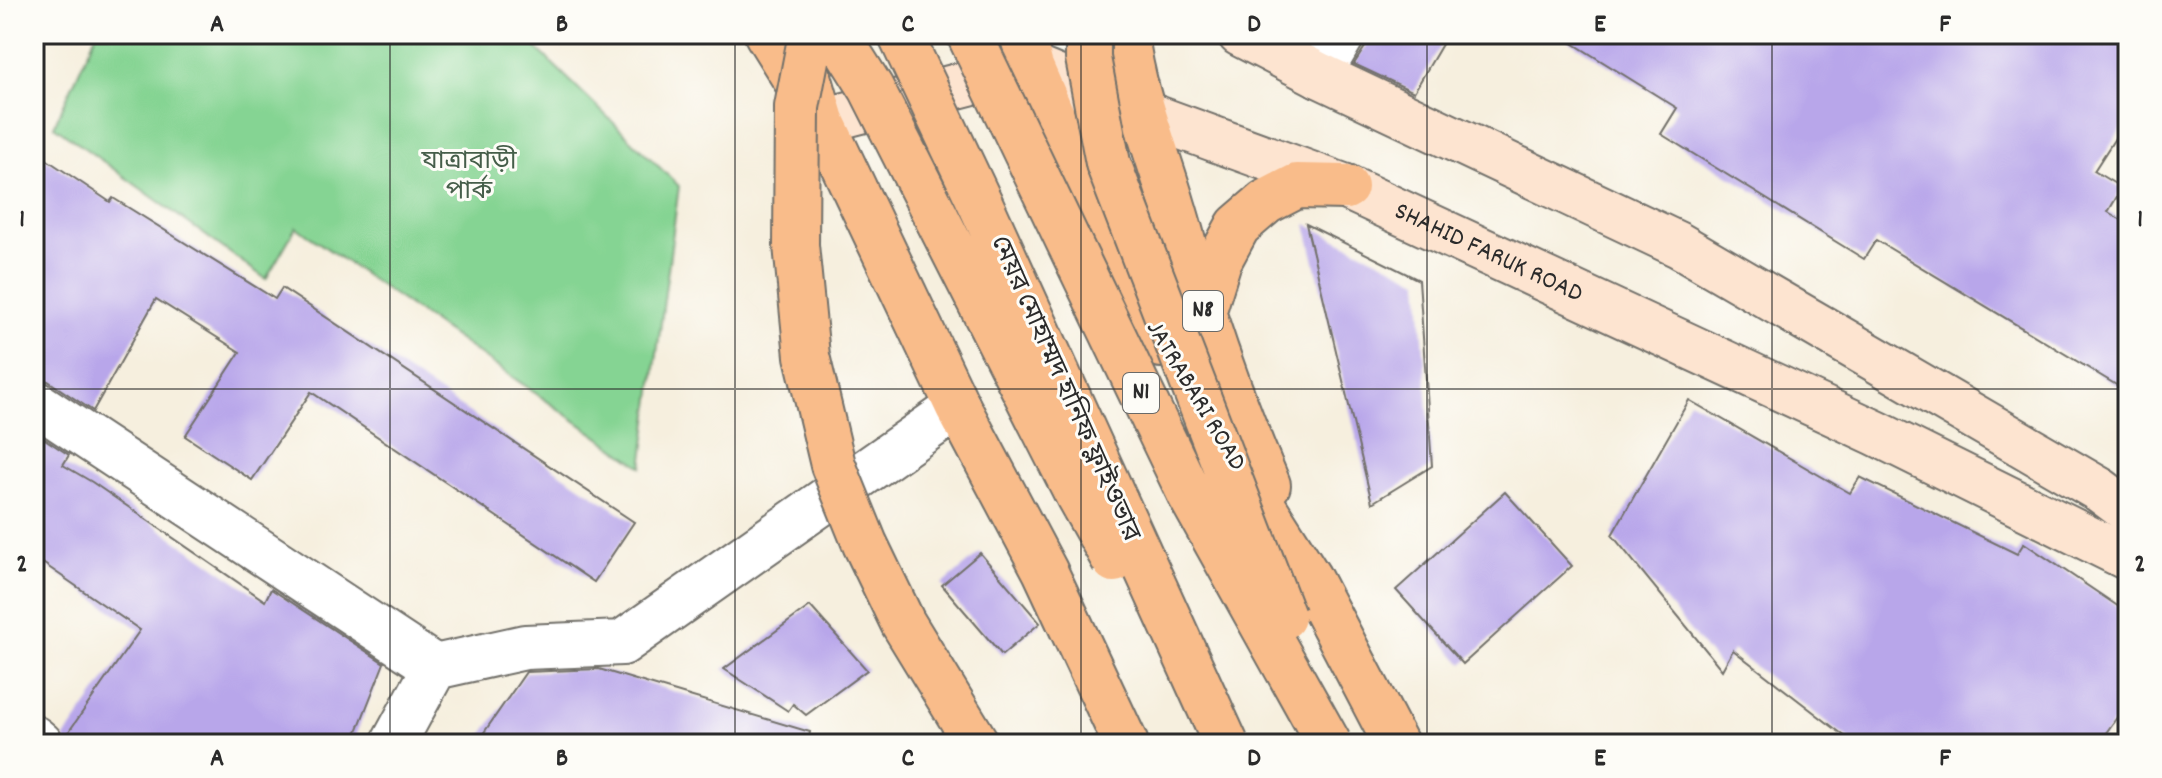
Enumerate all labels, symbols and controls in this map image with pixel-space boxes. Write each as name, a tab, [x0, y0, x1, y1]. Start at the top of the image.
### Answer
text: A	[210, 7, 224, 44]
text: B	[556, 7, 568, 44]
text: C	[902, 7, 915, 44]
text: D	[1247, 7, 1261, 44]
text: E	[1594, 7, 1606, 44]
text: F	[1939, 7, 1951, 44]
park label: যাত্রাবাড়ী পার্ক	[420, 144, 518, 211]
street label: SHAHID FARUK ROAD	[1388, 193, 1589, 313]
text: 1	[19, 202, 25, 239]
text: 1	[2137, 202, 2143, 239]
street label: মেয়র মোহাম্মদ হানিফ ফ্লাইওভার	[980, 230, 1148, 548]
road number: N8	[1183, 291, 1223, 331]
street label: JATRABARI ROAD	[1136, 314, 1254, 478]
road number: N1	[1123, 373, 1159, 413]
text: 2	[16, 547, 28, 584]
text: 2	[2134, 547, 2146, 584]
text: A	[210, 741, 224, 778]
text: B	[556, 741, 568, 778]
text: C	[902, 741, 915, 778]
text: D	[1247, 741, 1261, 778]
text: E	[1594, 741, 1606, 778]
text: F	[1939, 741, 1951, 778]

